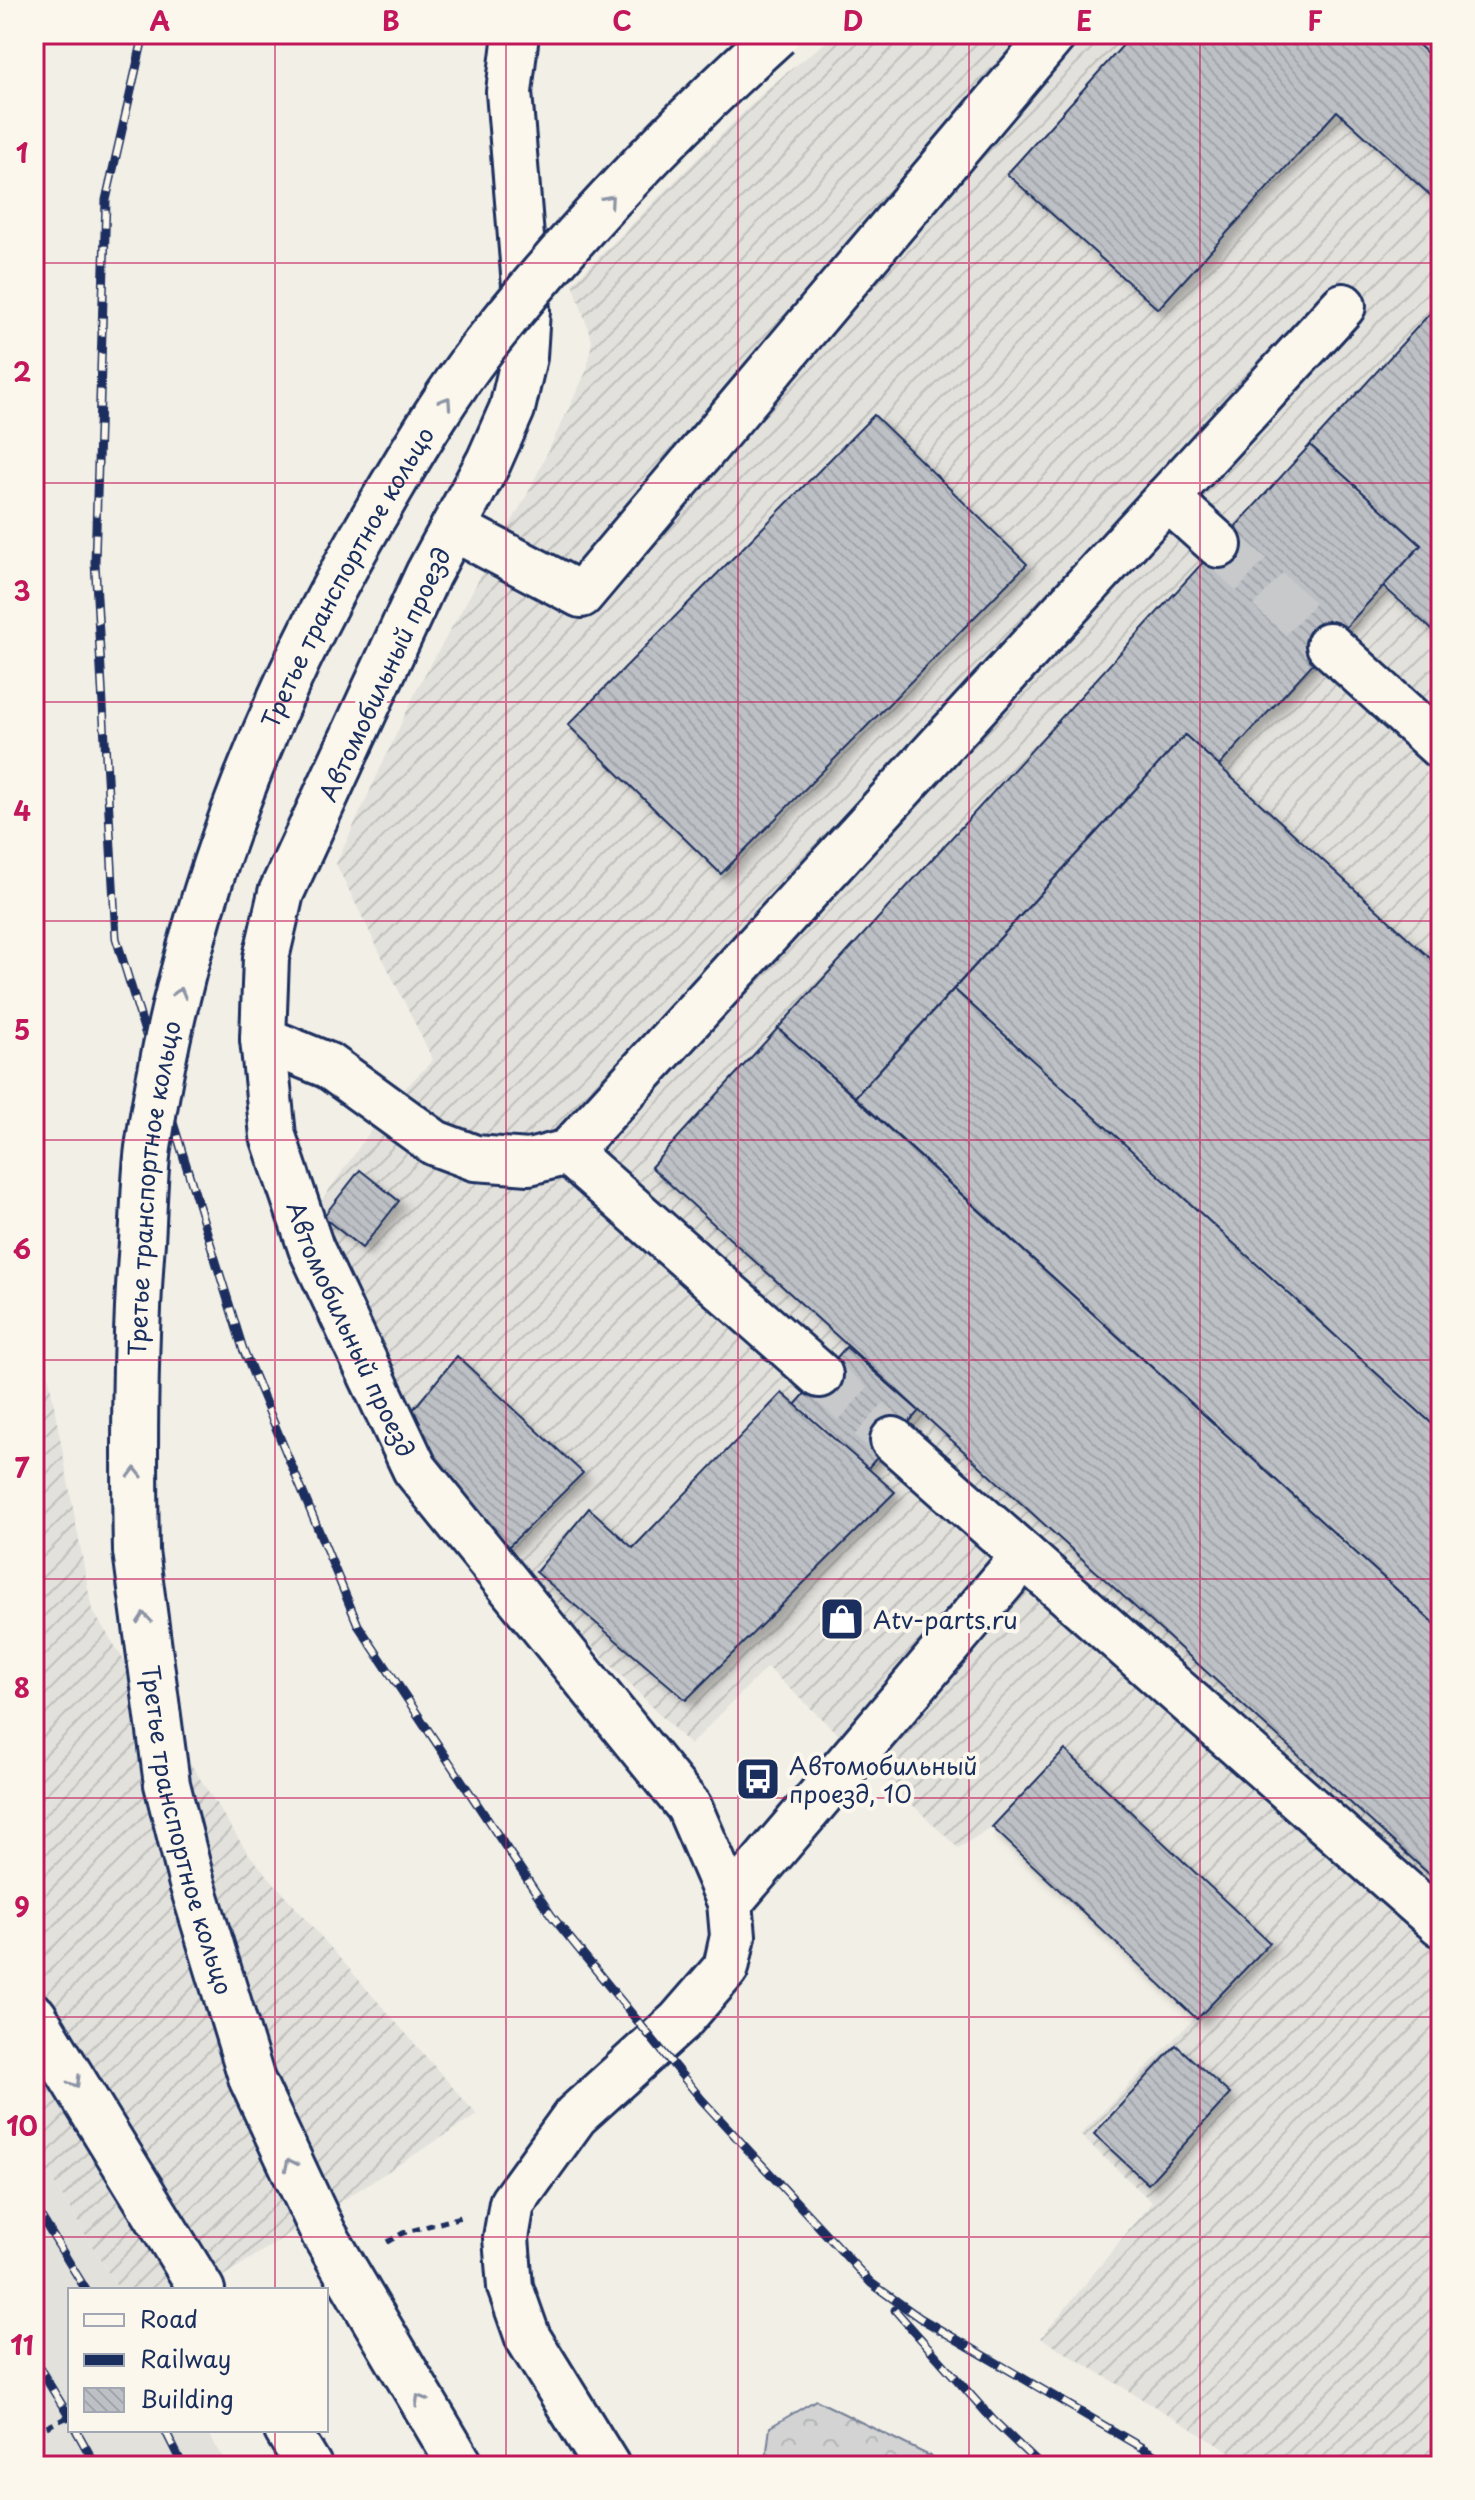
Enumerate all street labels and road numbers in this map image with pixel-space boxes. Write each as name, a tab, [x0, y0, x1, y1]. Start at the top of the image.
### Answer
street label: Третье транспортное кольцо	[251, 419, 442, 733]
street label: Автомобильный проезд	[309, 541, 459, 807]
street label: Третье транспортное кольцо	[118, 1017, 189, 1356]
street label: Автомобильный проезд	[278, 1197, 425, 1463]
street label: Третье транспортное кольцо	[133, 1663, 243, 1999]

